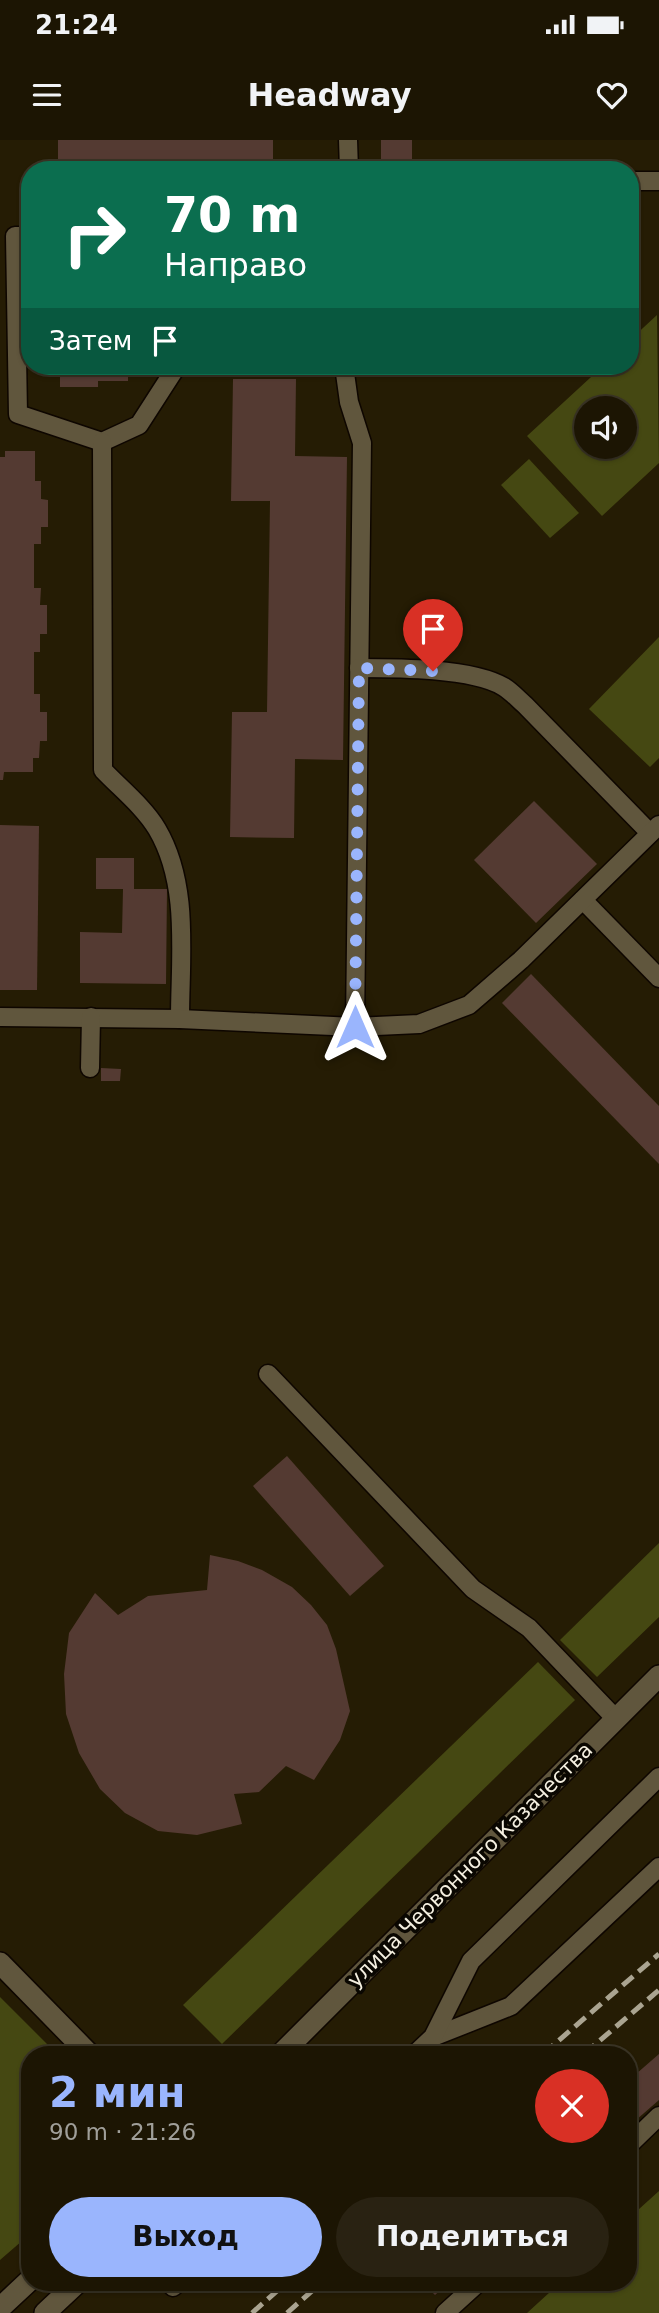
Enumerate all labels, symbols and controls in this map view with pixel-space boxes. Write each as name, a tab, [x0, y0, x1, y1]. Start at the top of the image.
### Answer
text: 21:24	[35, 10, 118, 40]
icon: menu	[28, 76, 66, 114]
text: Headway	[247, 76, 412, 114]
icon: heart	[593, 76, 631, 114]
text: 70 m	[164, 187, 300, 244]
icon: right	[49, 189, 140, 280]
text: Направо	[164, 246, 307, 284]
icon: arrive	[146, 322, 184, 360]
text: Затем	[49, 326, 132, 356]
map controls	[574, 396, 637, 459]
button: sound	[574, 396, 637, 459]
pin	[403, 599, 463, 671]
icon: arrive	[414, 610, 452, 648]
position arrow	[318, 990, 392, 1064]
street label: улица Червонного Казачества	[343, 1738, 597, 1992]
text: 2 мин	[49, 2068, 186, 2117]
button: close	[535, 2069, 609, 2143]
text: 90 m · 21:26	[49, 2119, 196, 2145]
button: Выход	[49, 2197, 322, 2277]
button: Поделиться	[336, 2197, 609, 2277]

